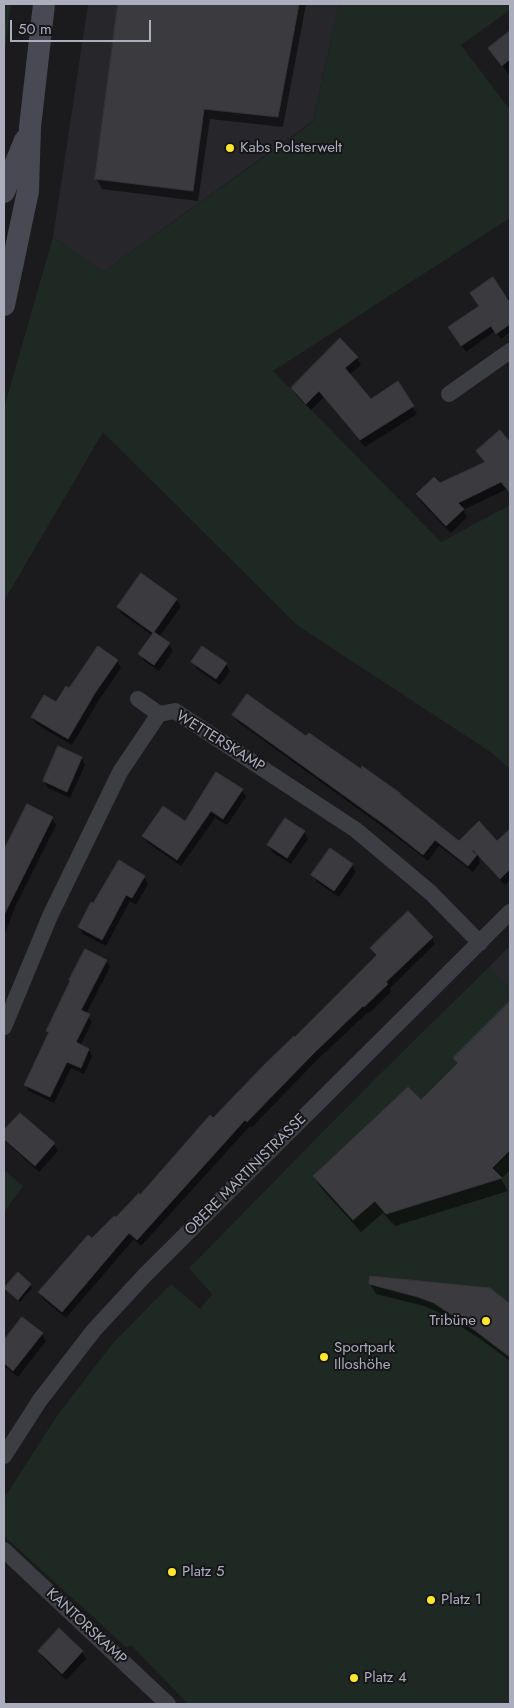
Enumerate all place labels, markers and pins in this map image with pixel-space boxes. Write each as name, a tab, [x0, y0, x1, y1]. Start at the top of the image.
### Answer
place label: Kabs Polsterwelt	[240, 139, 342, 157]
marker: Kabs Polsterwelt	[224, 142, 236, 154]
place label: Tribüne	[429, 1312, 476, 1330]
marker: Tribüne	[480, 1315, 492, 1327]
place label: Sportpark Illoshöhe	[334, 1339, 395, 1374]
marker: Sportpark Illoshöhe	[318, 1351, 330, 1363]
place label: Platz 5	[182, 1563, 224, 1581]
marker: Platz 5	[166, 1566, 178, 1578]
place label: Platz 1	[441, 1591, 482, 1609]
marker: Platz 1	[425, 1594, 437, 1606]
place label: Platz 4	[364, 1669, 407, 1687]
marker: Platz 4	[348, 1672, 360, 1684]

